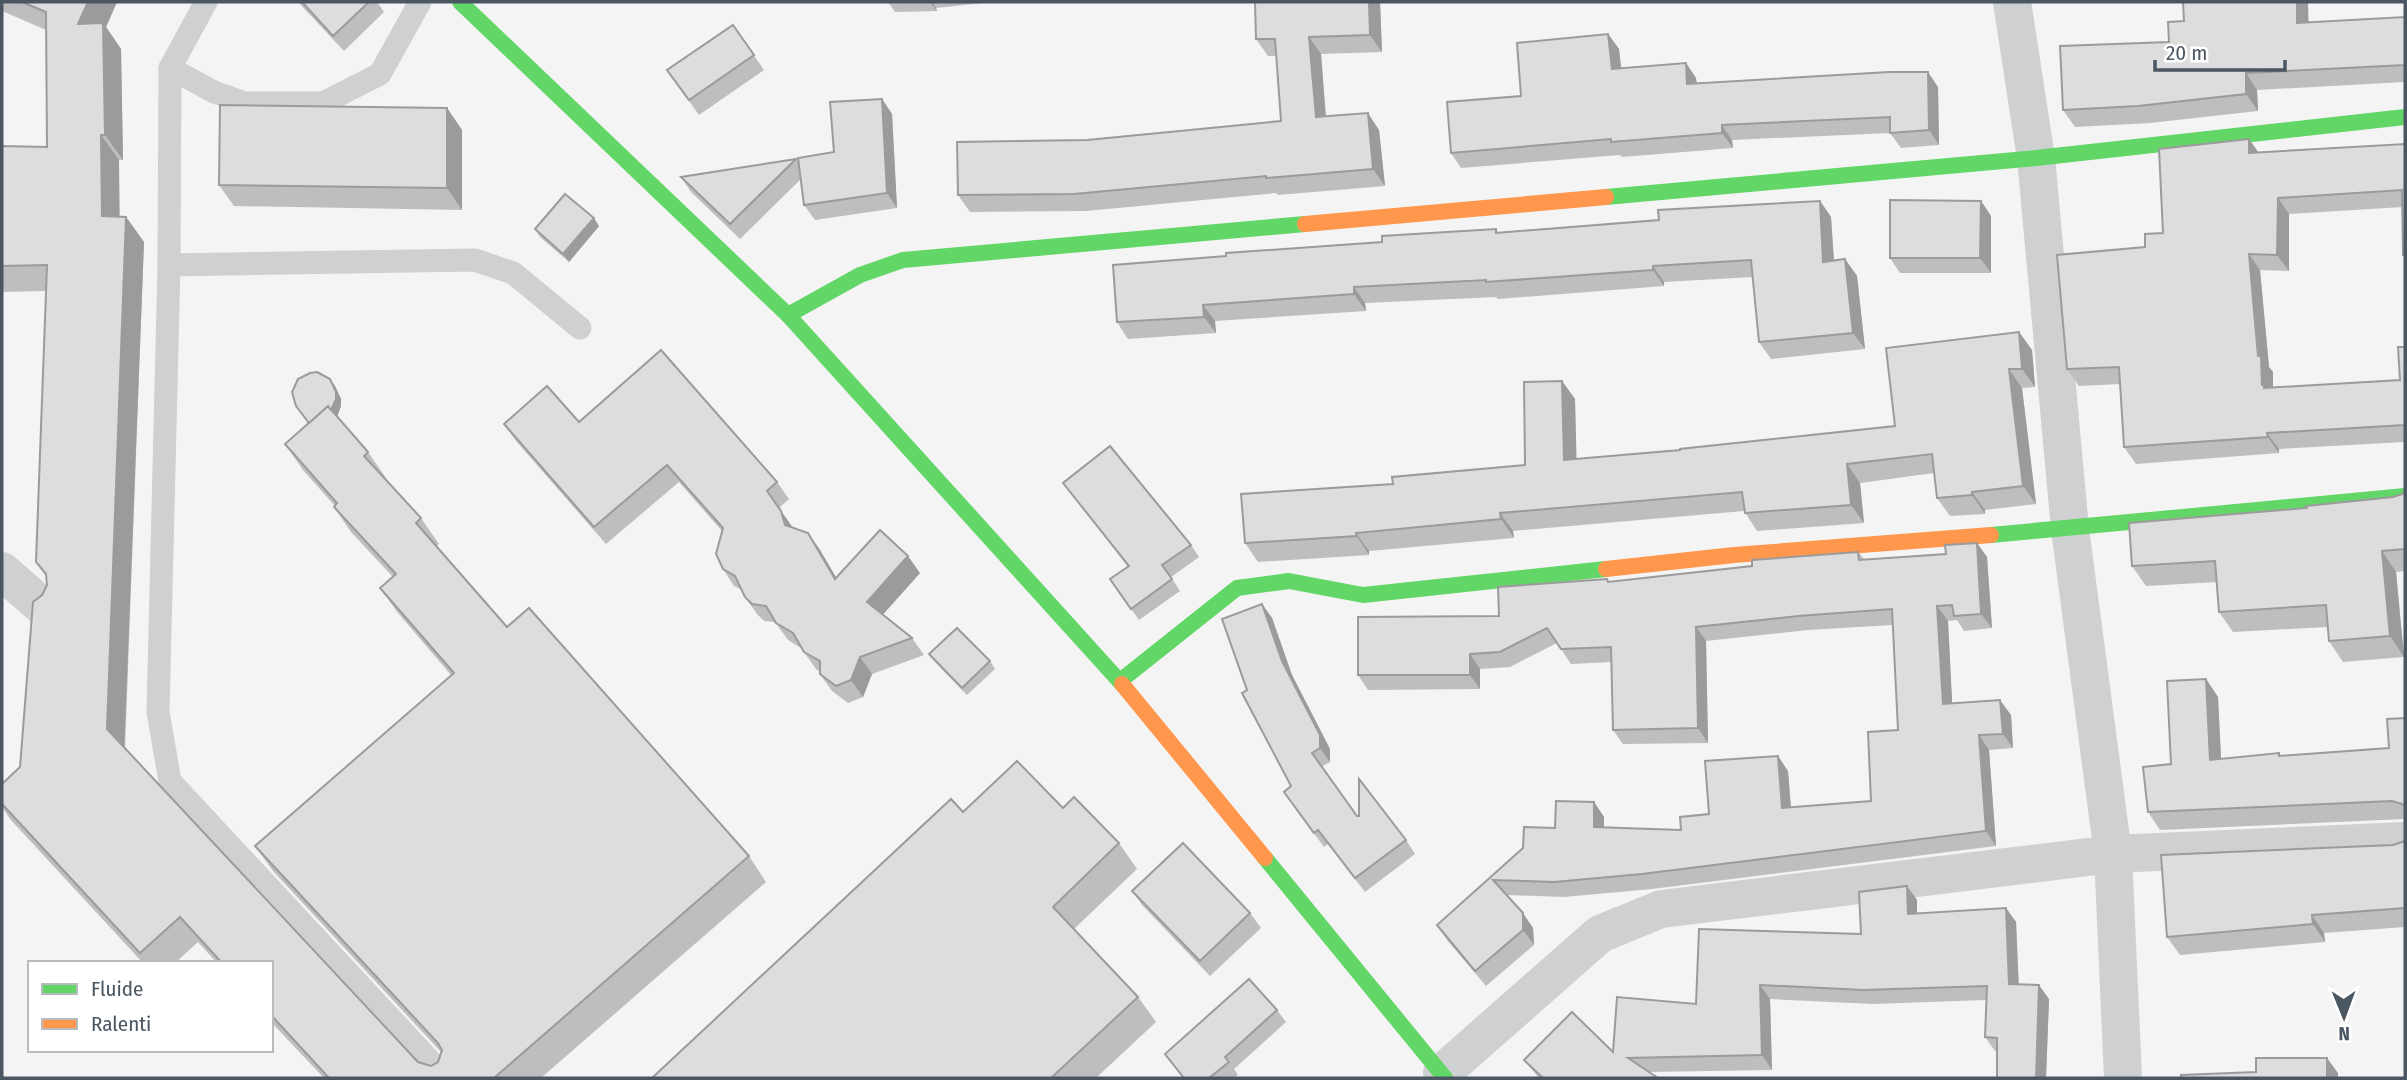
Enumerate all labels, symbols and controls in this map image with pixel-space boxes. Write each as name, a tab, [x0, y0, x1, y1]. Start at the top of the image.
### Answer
scale bar	[2155, 28, 2284, 72]
text: 20 m	[2166, 40, 2207, 66]
legend	[28, 961, 273, 1052]
text: Fluide	[91, 976, 143, 1002]
north arrow	[2309, 982, 2379, 1052]
text: Ralenti	[91, 1011, 151, 1037]
text: N	[2338, 1022, 2350, 1045]

